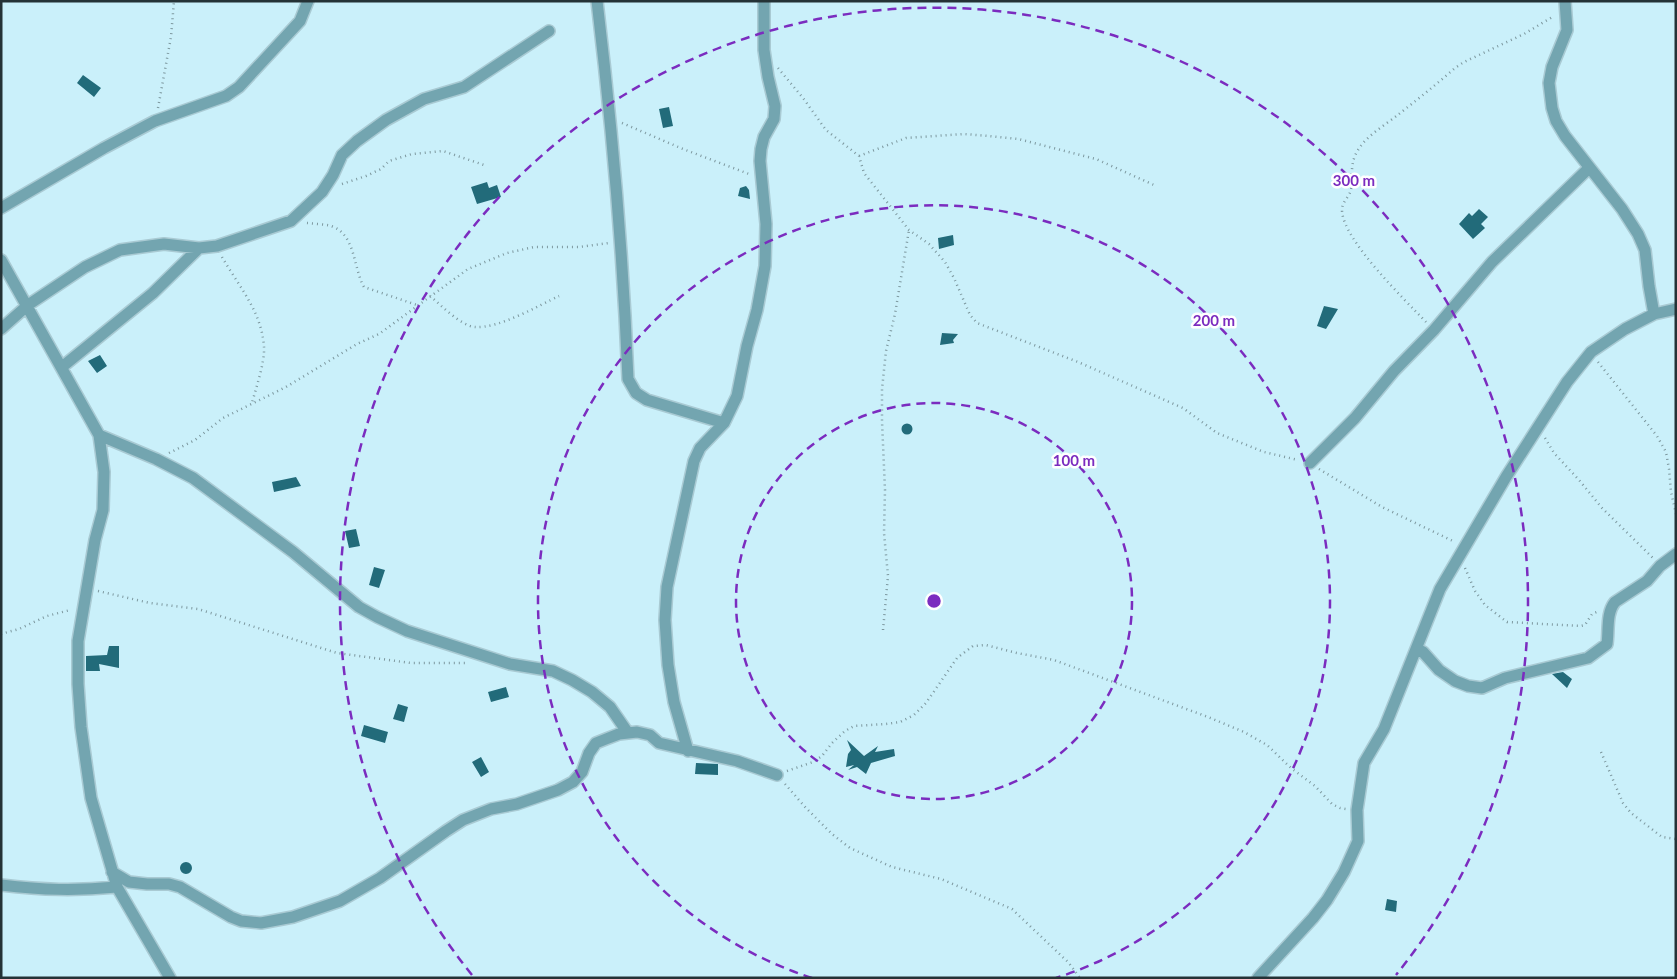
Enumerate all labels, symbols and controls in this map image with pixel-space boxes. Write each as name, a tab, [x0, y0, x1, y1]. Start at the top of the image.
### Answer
text: 300 m	[1333, 171, 1375, 189]
text: 200 m	[1193, 311, 1235, 329]
text: 100 m	[1053, 451, 1095, 469]
centre of rings	[925, 592, 943, 610]

